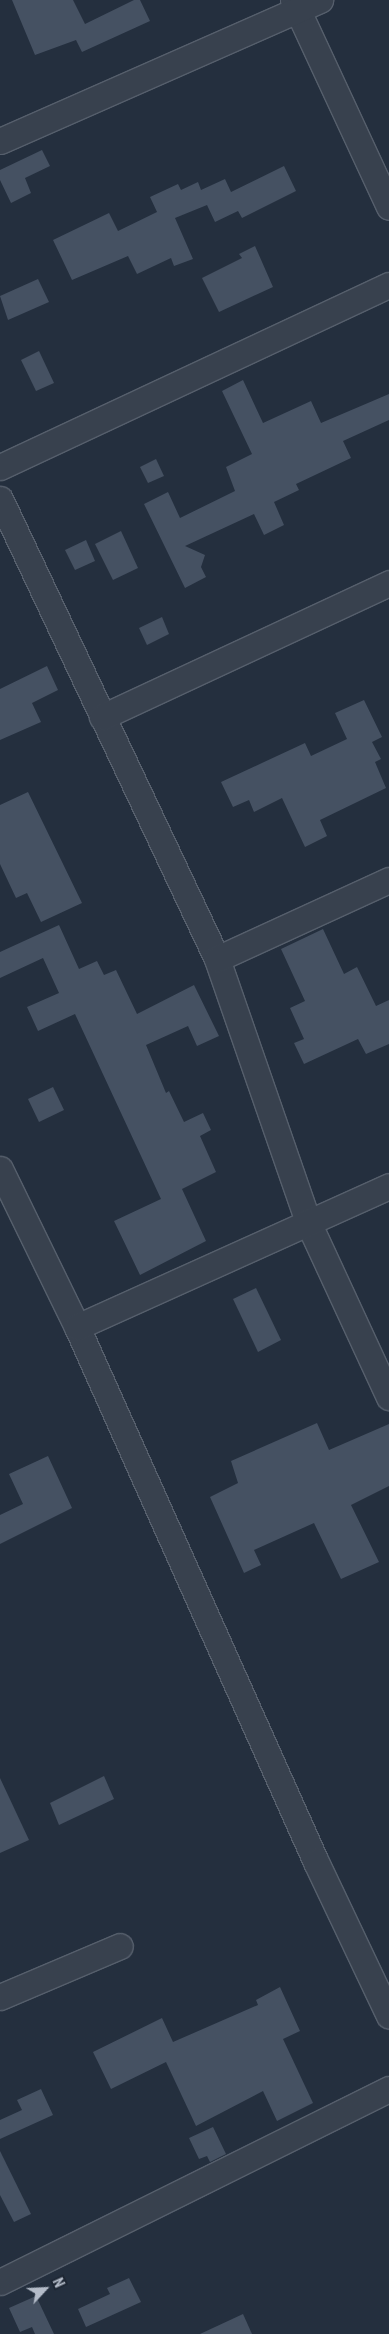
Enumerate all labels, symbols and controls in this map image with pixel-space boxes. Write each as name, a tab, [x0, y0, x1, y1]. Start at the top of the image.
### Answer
north arrow	[20, 2264, 70, 2314]
text: N	[50, 2275, 68, 2290]

